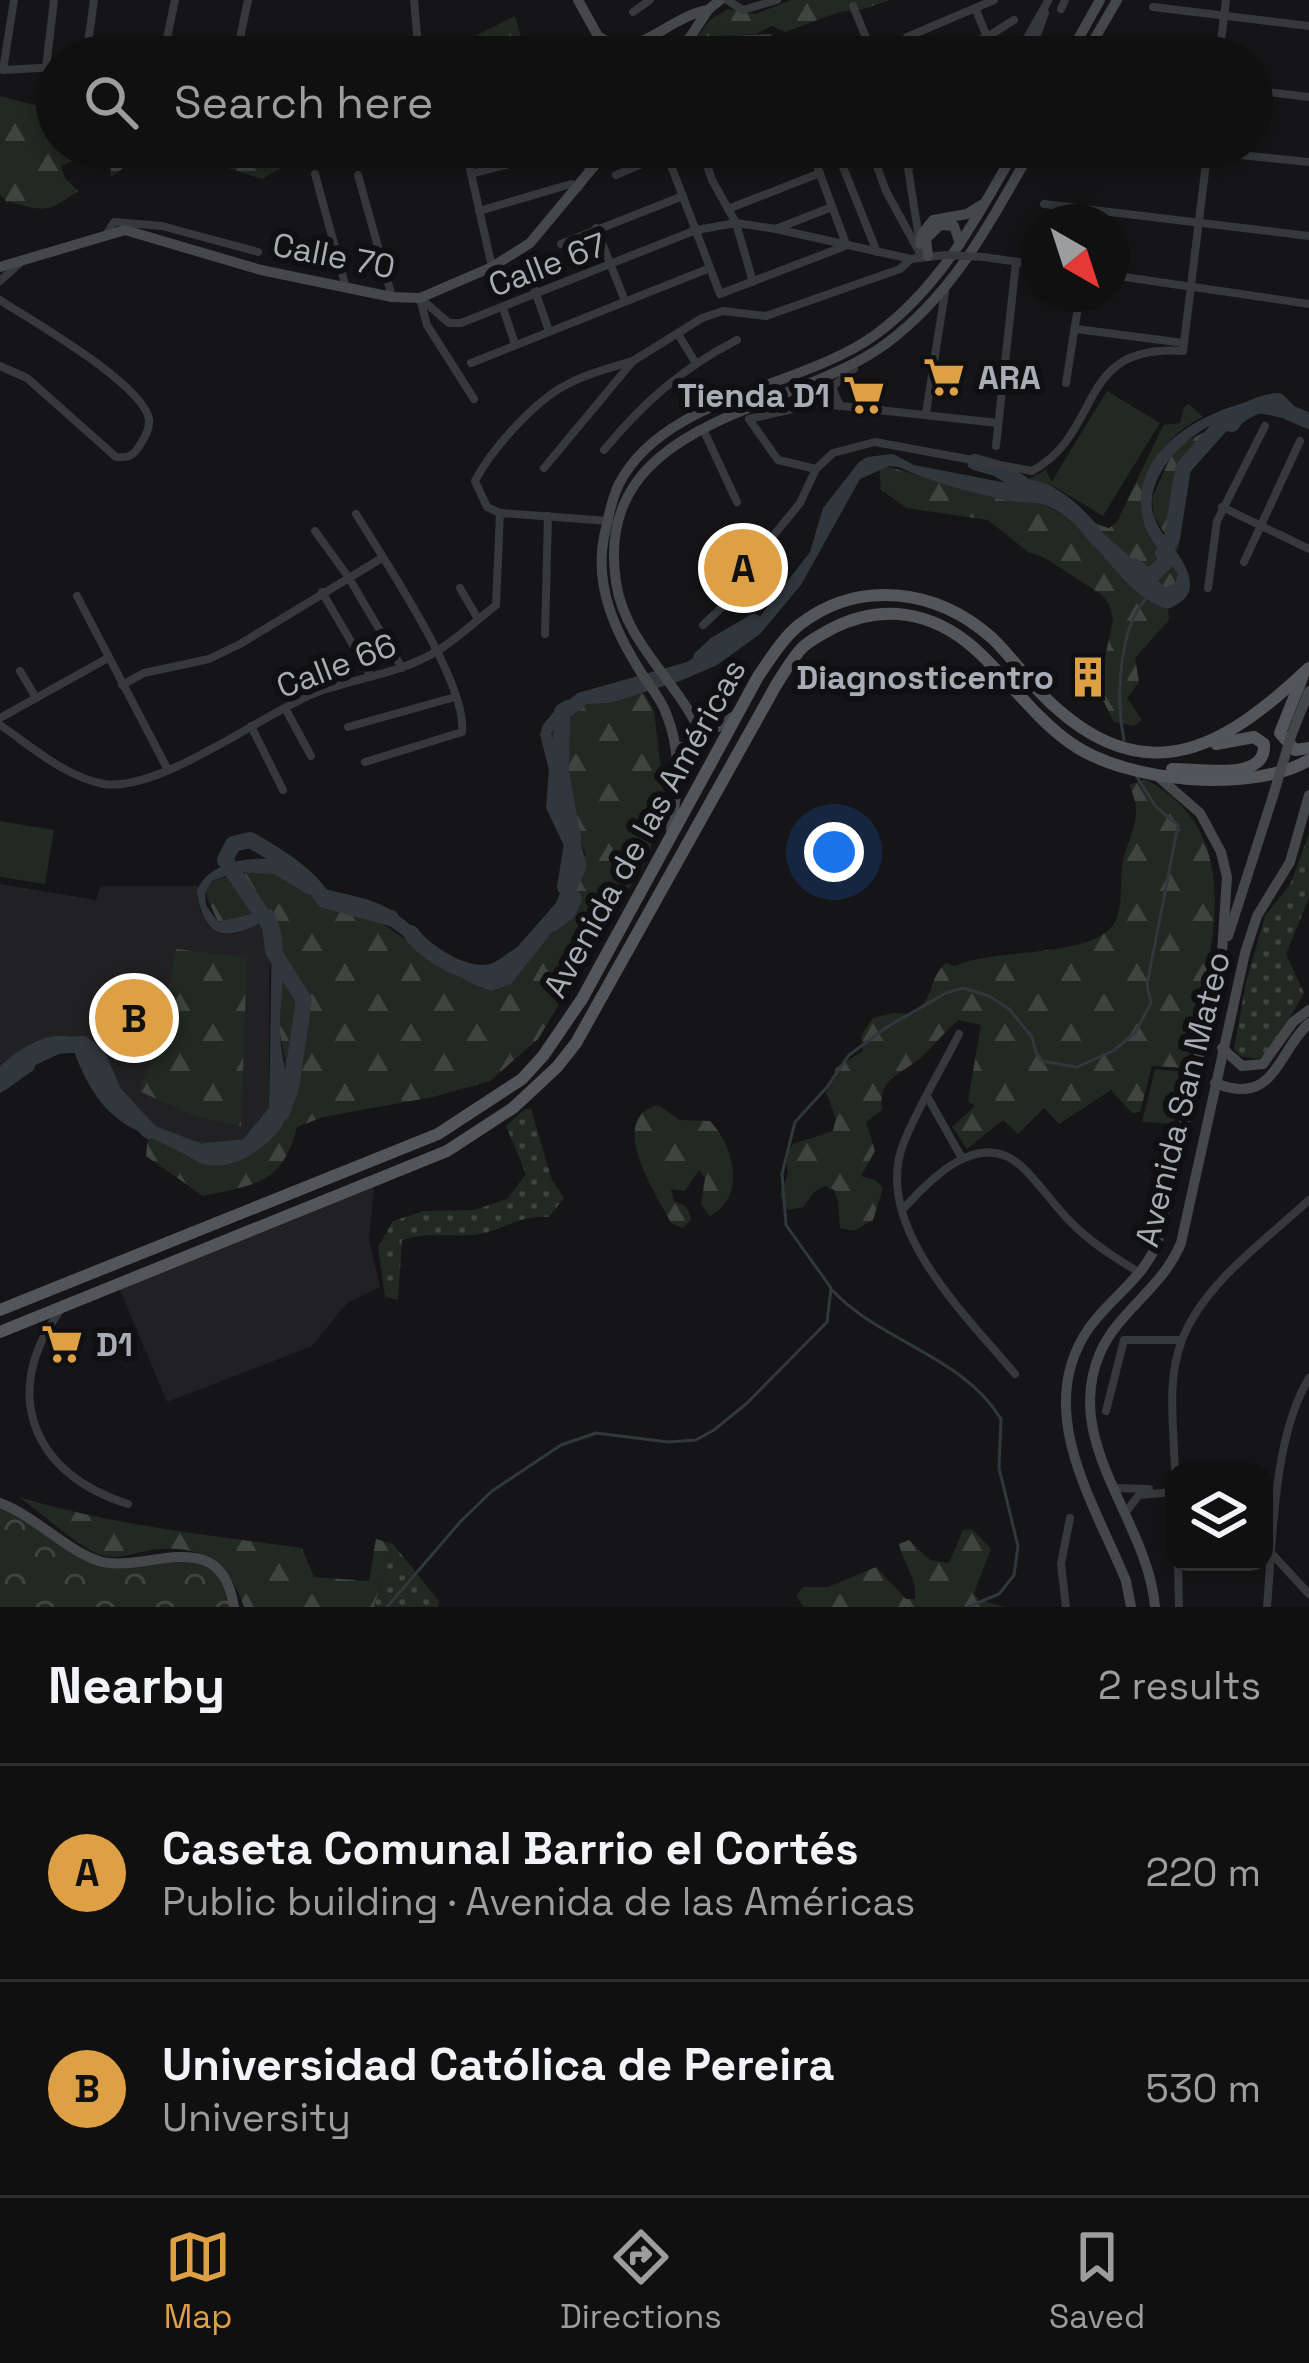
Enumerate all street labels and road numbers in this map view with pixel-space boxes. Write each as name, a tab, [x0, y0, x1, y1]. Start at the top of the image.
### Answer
street label: Calle 67	[483, 223, 612, 307]
street label: Calle 70	[269, 224, 399, 288]
street label: Calle 66	[271, 624, 402, 708]
street label: Avenida de las Américas	[534, 652, 756, 1005]
street label: Avenida San Mateo	[1126, 947, 1240, 1251]

